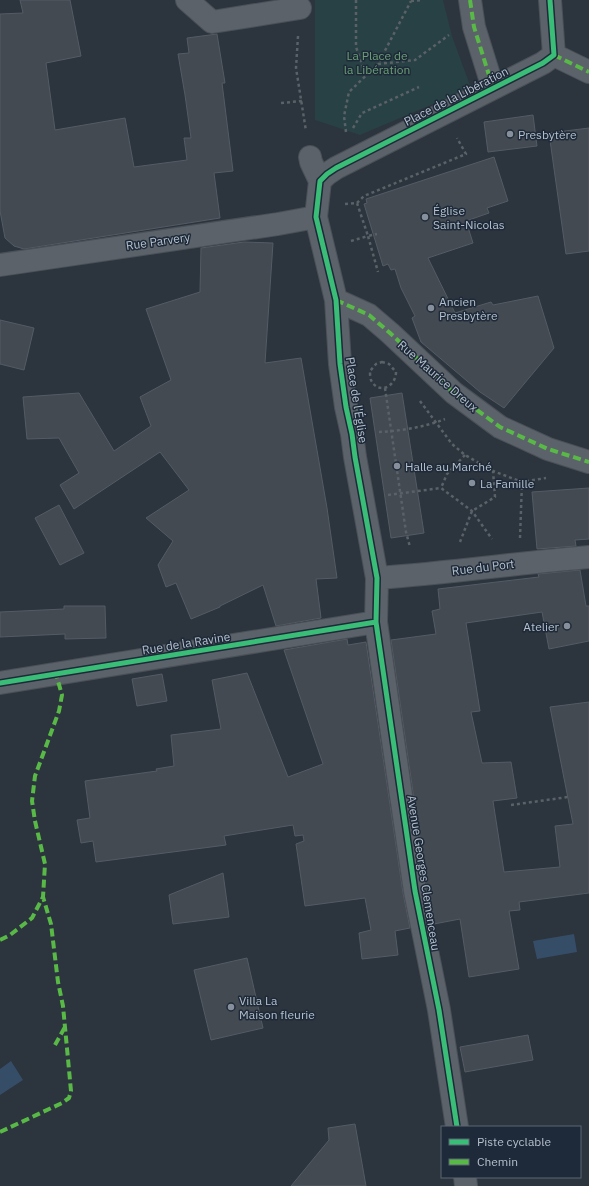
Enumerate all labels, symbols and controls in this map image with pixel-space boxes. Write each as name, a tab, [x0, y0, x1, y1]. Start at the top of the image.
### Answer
park label: La Place de la Libération	[344, 48, 410, 77]
street label: Place de la Libération	[401, 63, 511, 129]
place label: Presbytère	[518, 127, 577, 142]
marker: Presbytère	[505, 129, 515, 139]
place label: Église Saint-Nicolas	[433, 203, 505, 232]
marker: Église Saint-Nicolas	[420, 212, 430, 222]
street label: Rue Parvery	[125, 229, 191, 253]
place label: Ancien Presbytère	[439, 294, 498, 323]
marker: Ancien Presbytère	[426, 303, 436, 313]
street label: Rue Maurice Dreux	[395, 337, 481, 415]
street label: Place de l'Église	[343, 356, 371, 444]
place label: Halle au Marché	[405, 459, 492, 474]
marker: Halle au Marché	[392, 461, 402, 471]
place label: La Famille	[480, 476, 535, 491]
marker: La Famille	[467, 478, 477, 488]
street label: Rue du Port	[451, 556, 515, 578]
place label: Atelier	[523, 619, 560, 634]
marker: Atelier	[562, 621, 572, 631]
street label: Rue de la Ravine	[141, 629, 232, 657]
street label: Avenue Georges Clemenceau	[404, 794, 444, 952]
place label: Villa La Maison fleurie	[239, 993, 315, 1022]
marker: Villa La Maison fleurie	[226, 1002, 236, 1012]
legend	[441, 1126, 581, 1178]
text: Piste cyclable	[477, 1134, 552, 1149]
text: Chemin	[477, 1154, 518, 1169]

